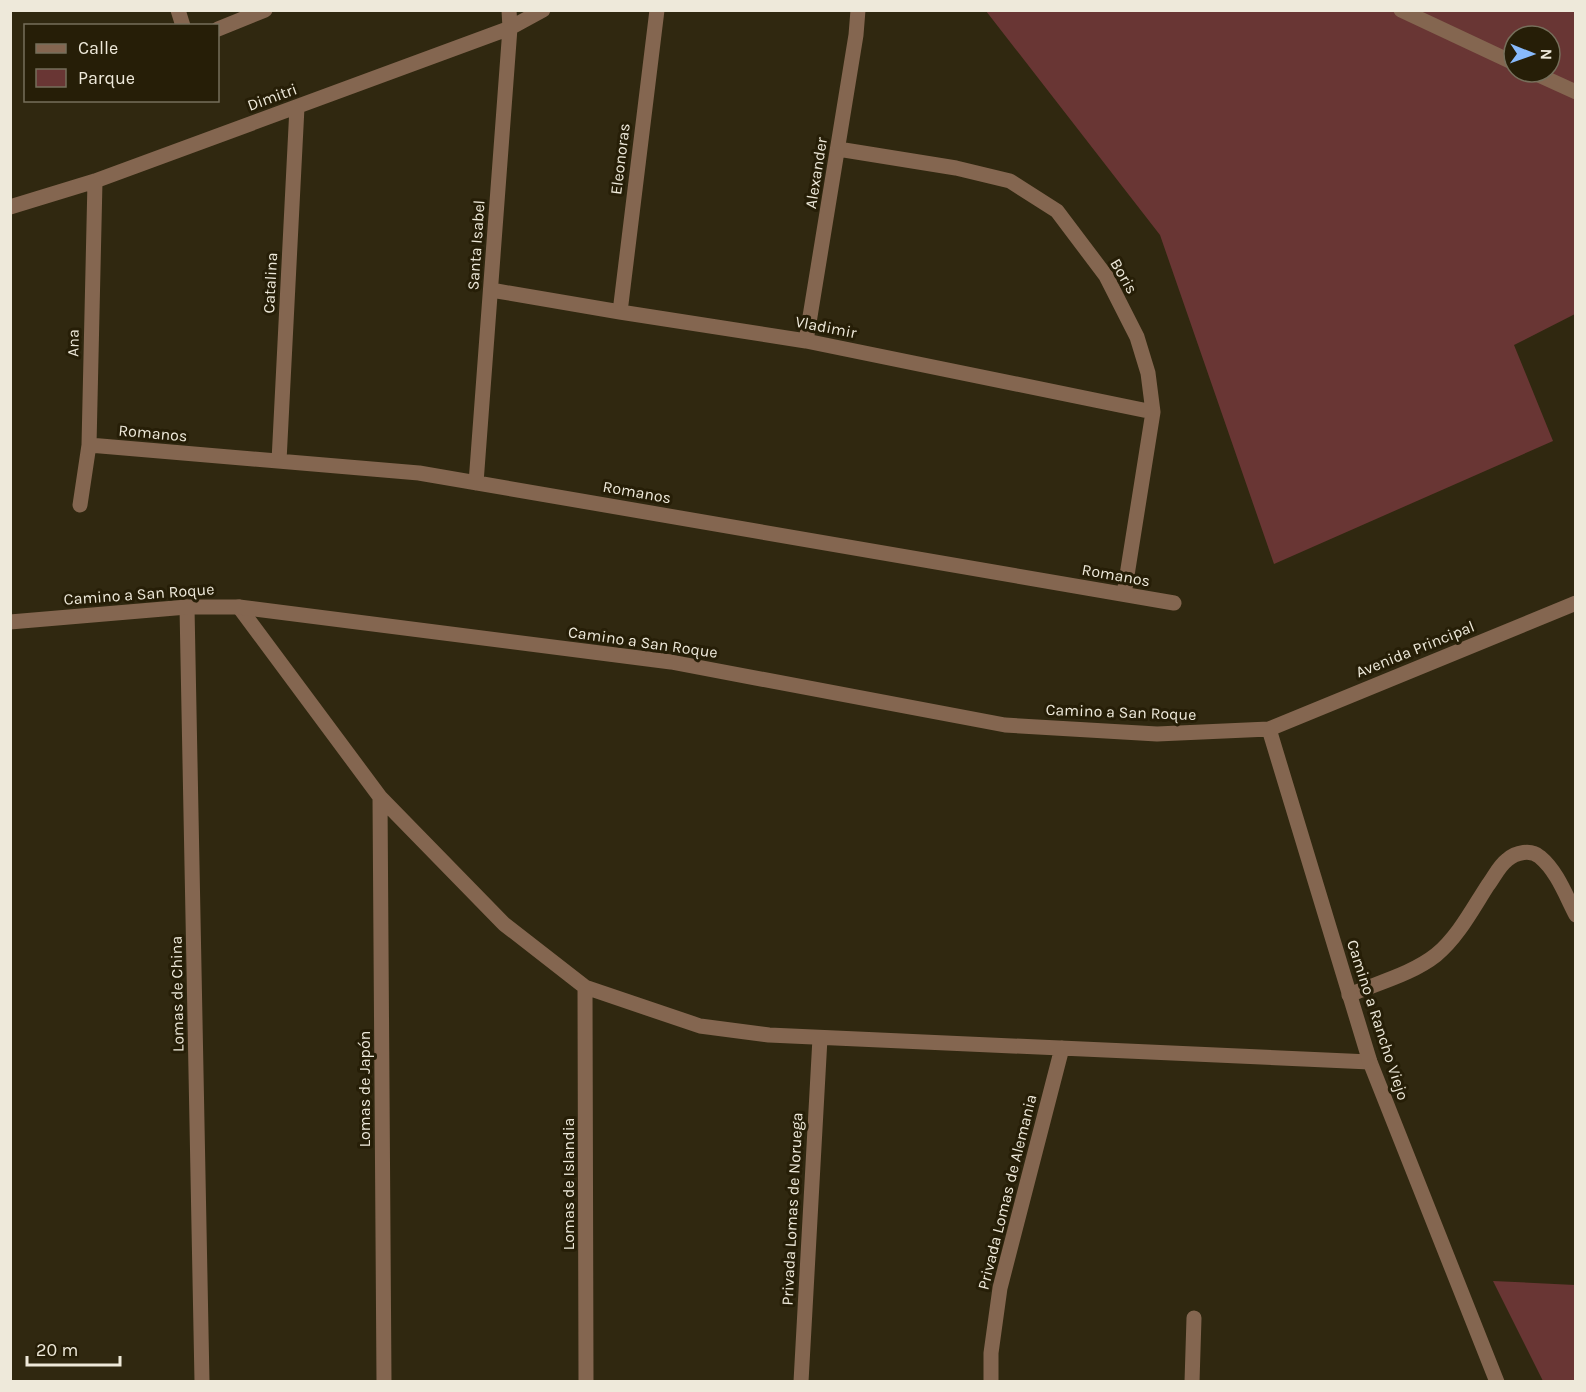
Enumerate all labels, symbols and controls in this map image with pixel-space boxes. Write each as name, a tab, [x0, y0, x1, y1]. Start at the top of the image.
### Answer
legend	[24, 24, 219, 102]
north arrow	[1502, 24, 1562, 84]
text: Calle	[78, 37, 118, 59]
text: N	[1537, 48, 1556, 60]
text: Parque	[78, 67, 135, 89]
street label: Dimitri	[244, 79, 300, 115]
street label: Eleonoras	[606, 122, 634, 196]
street label: Alexander	[801, 136, 831, 210]
street label: Santa Isabel	[463, 199, 489, 291]
street label: Catalina	[259, 252, 281, 314]
street label: Boris	[1106, 255, 1142, 297]
street label: Vladimir	[794, 312, 858, 342]
street label: Ana	[63, 329, 83, 357]
street label: Romanos	[118, 421, 188, 445]
street label: Romanos	[601, 477, 673, 507]
street label: Romanos	[1080, 560, 1152, 590]
street label: Camino a San Roque	[63, 579, 215, 609]
street label: Avenida Principal	[1353, 617, 1477, 681]
street label: Camino a San Roque	[567, 622, 719, 662]
street label: Camino a San Roque	[1045, 700, 1197, 724]
street label: Lomas de China	[166, 936, 188, 1052]
street label: Camino a Rancho Viejo	[1343, 937, 1413, 1103]
street label: Lomas de Japón	[355, 1031, 374, 1147]
street label: Privada Lomas de Alemania	[973, 1092, 1041, 1292]
street label: Privada Lomas de Noruega	[777, 1112, 807, 1306]
street label: Lomas de Islandia	[559, 1118, 578, 1250]
scale bar	[27, 1329, 120, 1367]
text: 20 m	[36, 1339, 78, 1361]

